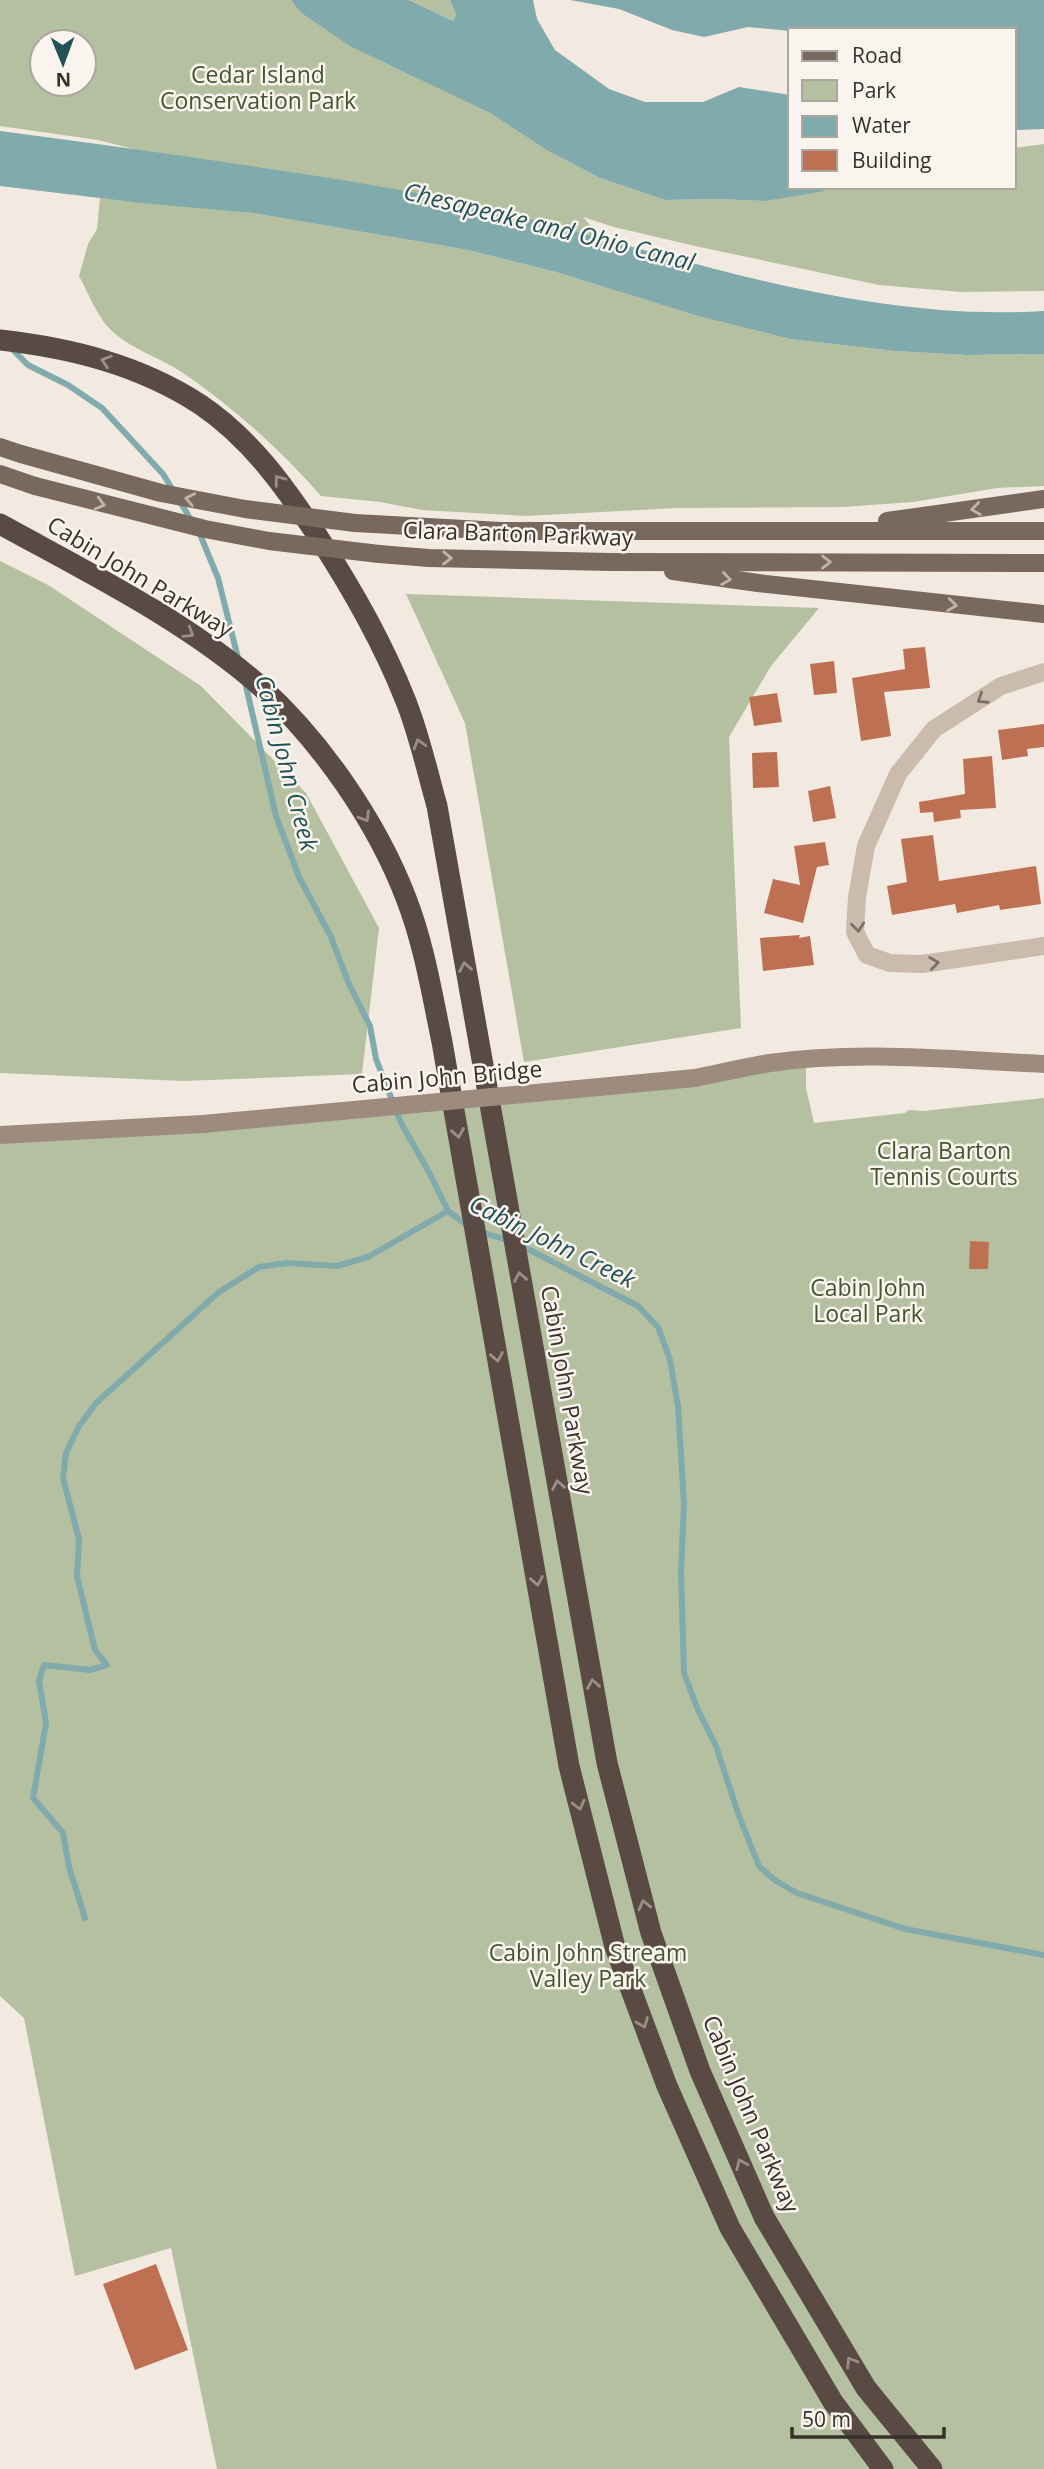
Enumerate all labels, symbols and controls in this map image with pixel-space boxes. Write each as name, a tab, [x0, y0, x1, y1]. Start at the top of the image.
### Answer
north arrow	[28, 28, 98, 98]
legend	[788, 28, 1016, 189]
text: Road	[852, 41, 902, 69]
park label: Cedar Island Conservation Park	[160, 58, 356, 116]
text: N	[55, 67, 71, 93]
text: Park	[852, 76, 896, 104]
text: Water	[852, 111, 911, 139]
text: Building	[852, 146, 931, 174]
water label: Chesapeake and Ohio Canal	[400, 173, 699, 278]
one-way arrow	[101, 355, 113, 369]
one-way arrow	[274, 475, 287, 488]
one-way arrow	[184, 492, 196, 507]
one-way arrow	[94, 495, 106, 510]
one-way arrow	[971, 501, 982, 516]
street label: Cabin John Parkway	[42, 508, 240, 645]
street label: Clara Barton Parkway	[402, 513, 634, 553]
one-way arrow	[442, 551, 453, 566]
one-way arrow	[821, 554, 831, 570]
one-way arrow	[721, 571, 732, 586]
one-way arrow	[947, 598, 958, 613]
one-way arrow	[181, 624, 194, 637]
water label: Cabin John Creek	[248, 671, 327, 855]
one-way arrow	[976, 690, 989, 703]
one-way arrow	[413, 738, 428, 750]
one-way arrow	[356, 809, 369, 822]
one-way arrow	[850, 921, 865, 933]
one-way arrow	[928, 955, 939, 970]
one-way arrow	[458, 961, 473, 973]
street label: Cabin John Bridge	[350, 1052, 543, 1100]
one-way arrow	[450, 1127, 465, 1139]
park label: Clara Barton Tennis Courts	[870, 1134, 1018, 1192]
water label: Cabin John Creek	[464, 1186, 642, 1296]
one-way arrow	[514, 1271, 529, 1283]
park label: Cabin John Local Park	[810, 1271, 926, 1329]
street label: Cabin John Parkway	[534, 1283, 602, 1497]
one-way arrow	[489, 1352, 504, 1363]
one-way arrow	[551, 1479, 566, 1491]
one-way arrow	[528, 1575, 543, 1587]
one-way arrow	[586, 1678, 601, 1690]
one-way arrow	[571, 1799, 585, 1811]
one-way arrow	[638, 1899, 652, 1911]
park label: Cabin John Stream Valley Park	[489, 1936, 687, 1994]
street label: Cabin John Parkway	[696, 2010, 808, 2218]
one-way arrow	[635, 2016, 649, 2028]
one-way arrow	[735, 2159, 749, 2171]
one-way arrow	[846, 2357, 859, 2370]
scale bar	[792, 2396, 944, 2440]
text: 50 m	[802, 2405, 851, 2433]

